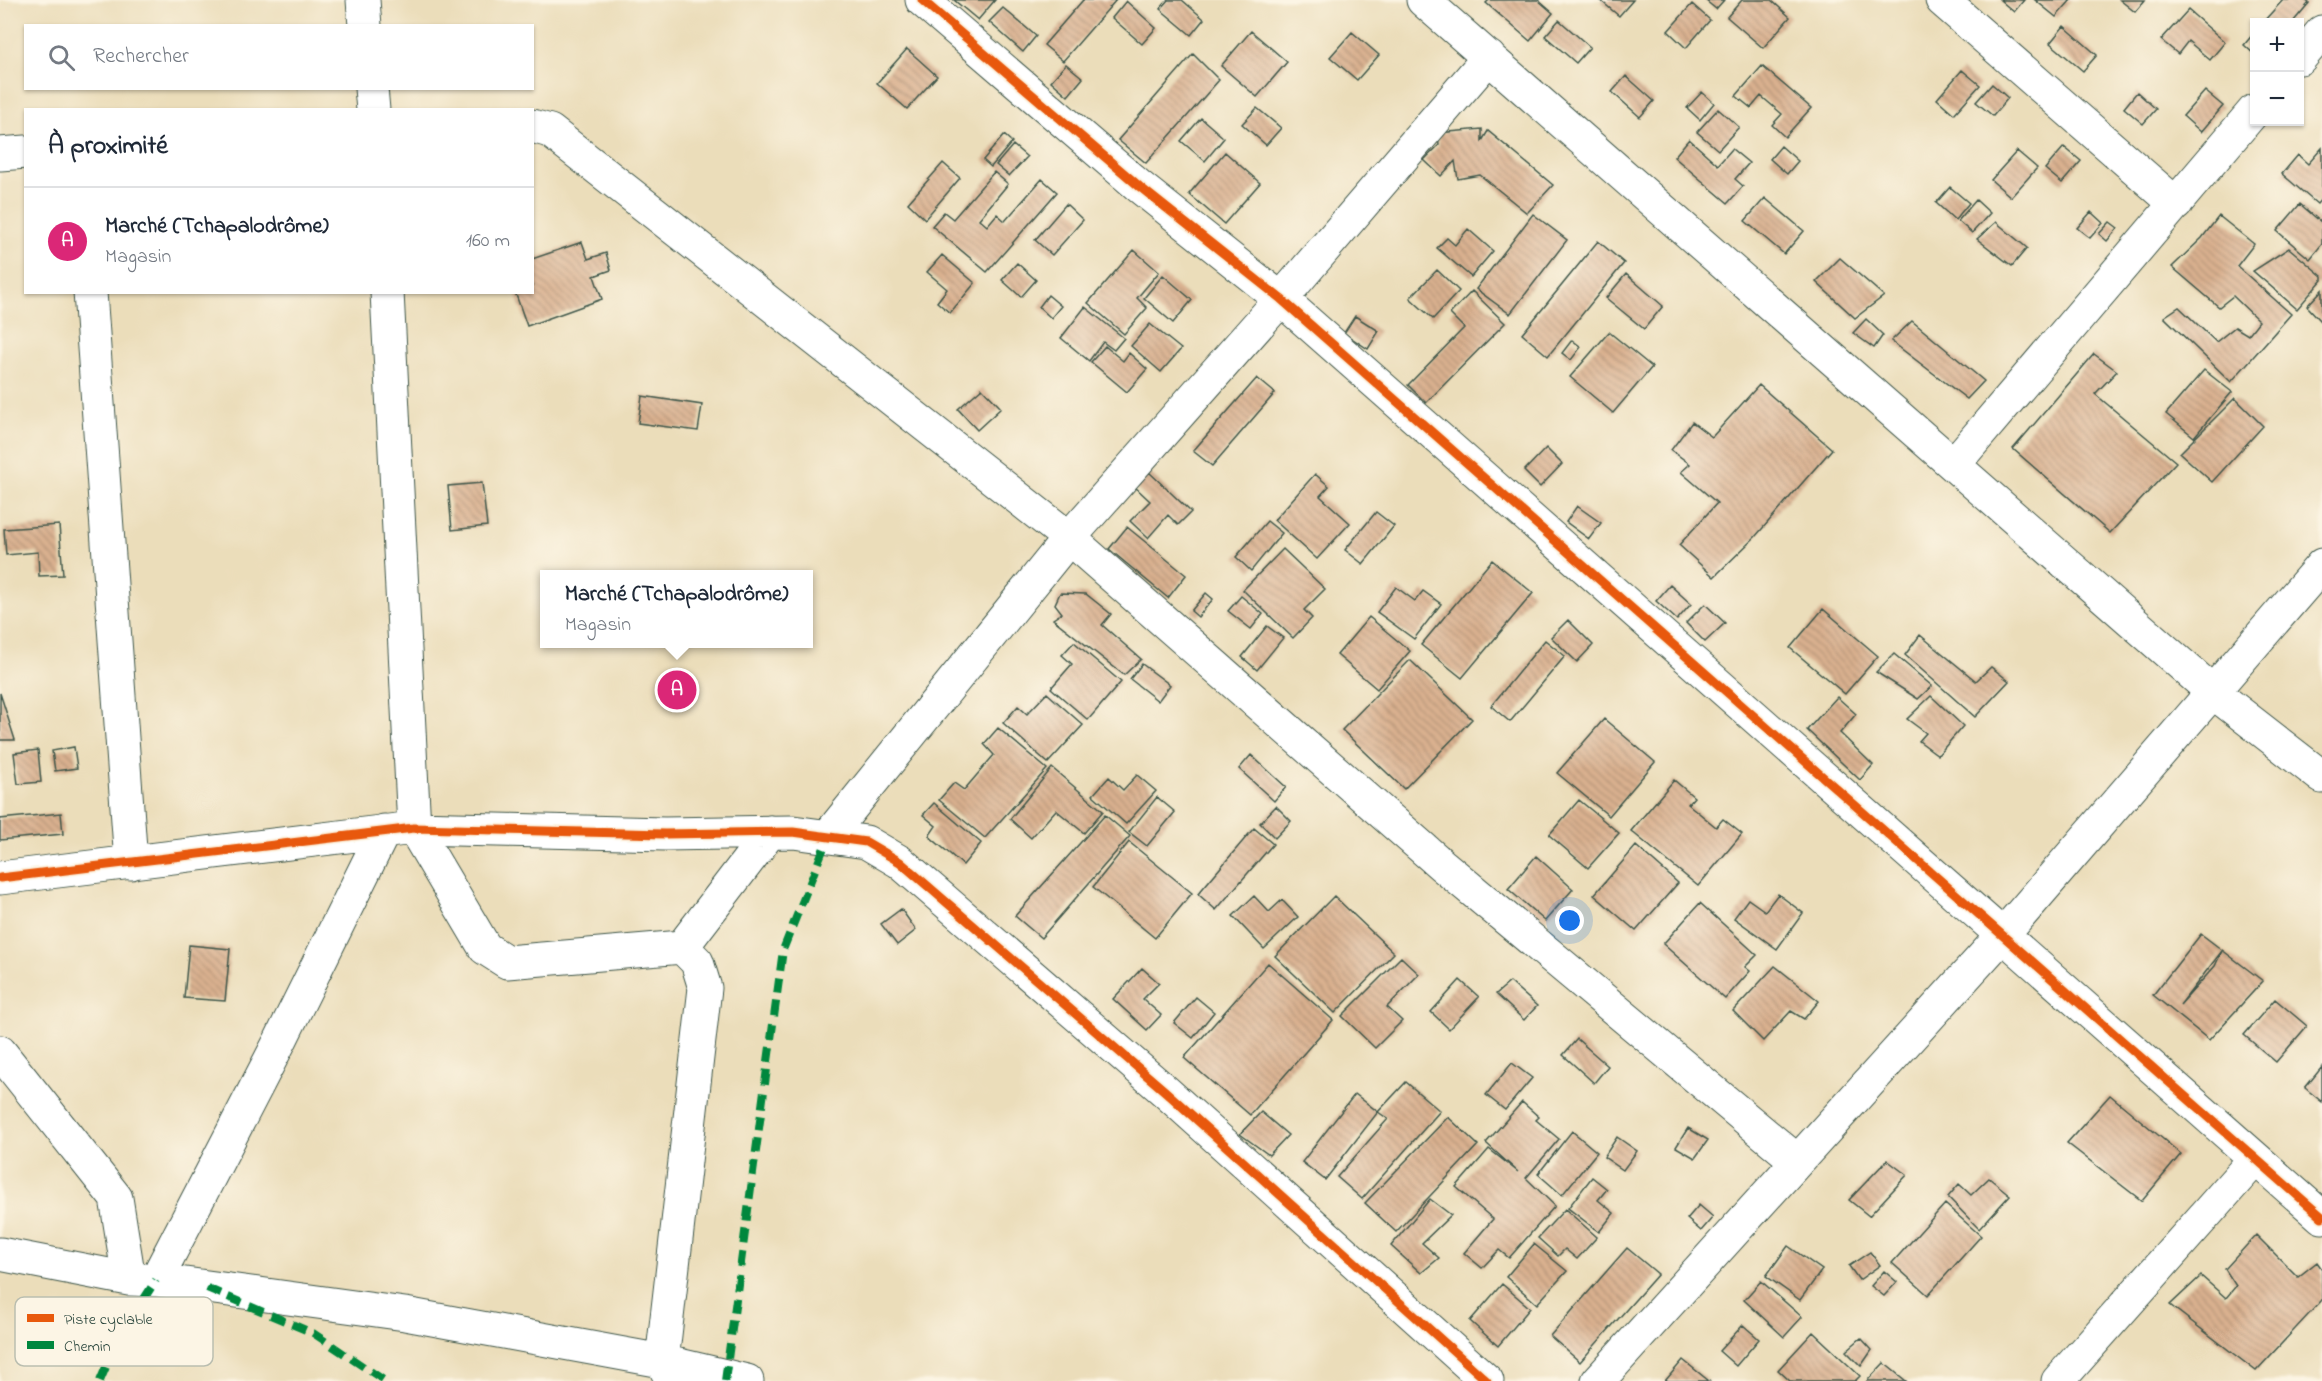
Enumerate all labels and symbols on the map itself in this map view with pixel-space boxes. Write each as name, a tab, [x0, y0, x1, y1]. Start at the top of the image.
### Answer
pin: A	[658, 668, 696, 712]
your location	[1555, 906, 1584, 935]
legend	[15, 1297, 213, 1366]
text: Piste cyclable	[64, 1308, 153, 1332]
text: Chemin	[64, 1335, 111, 1359]

